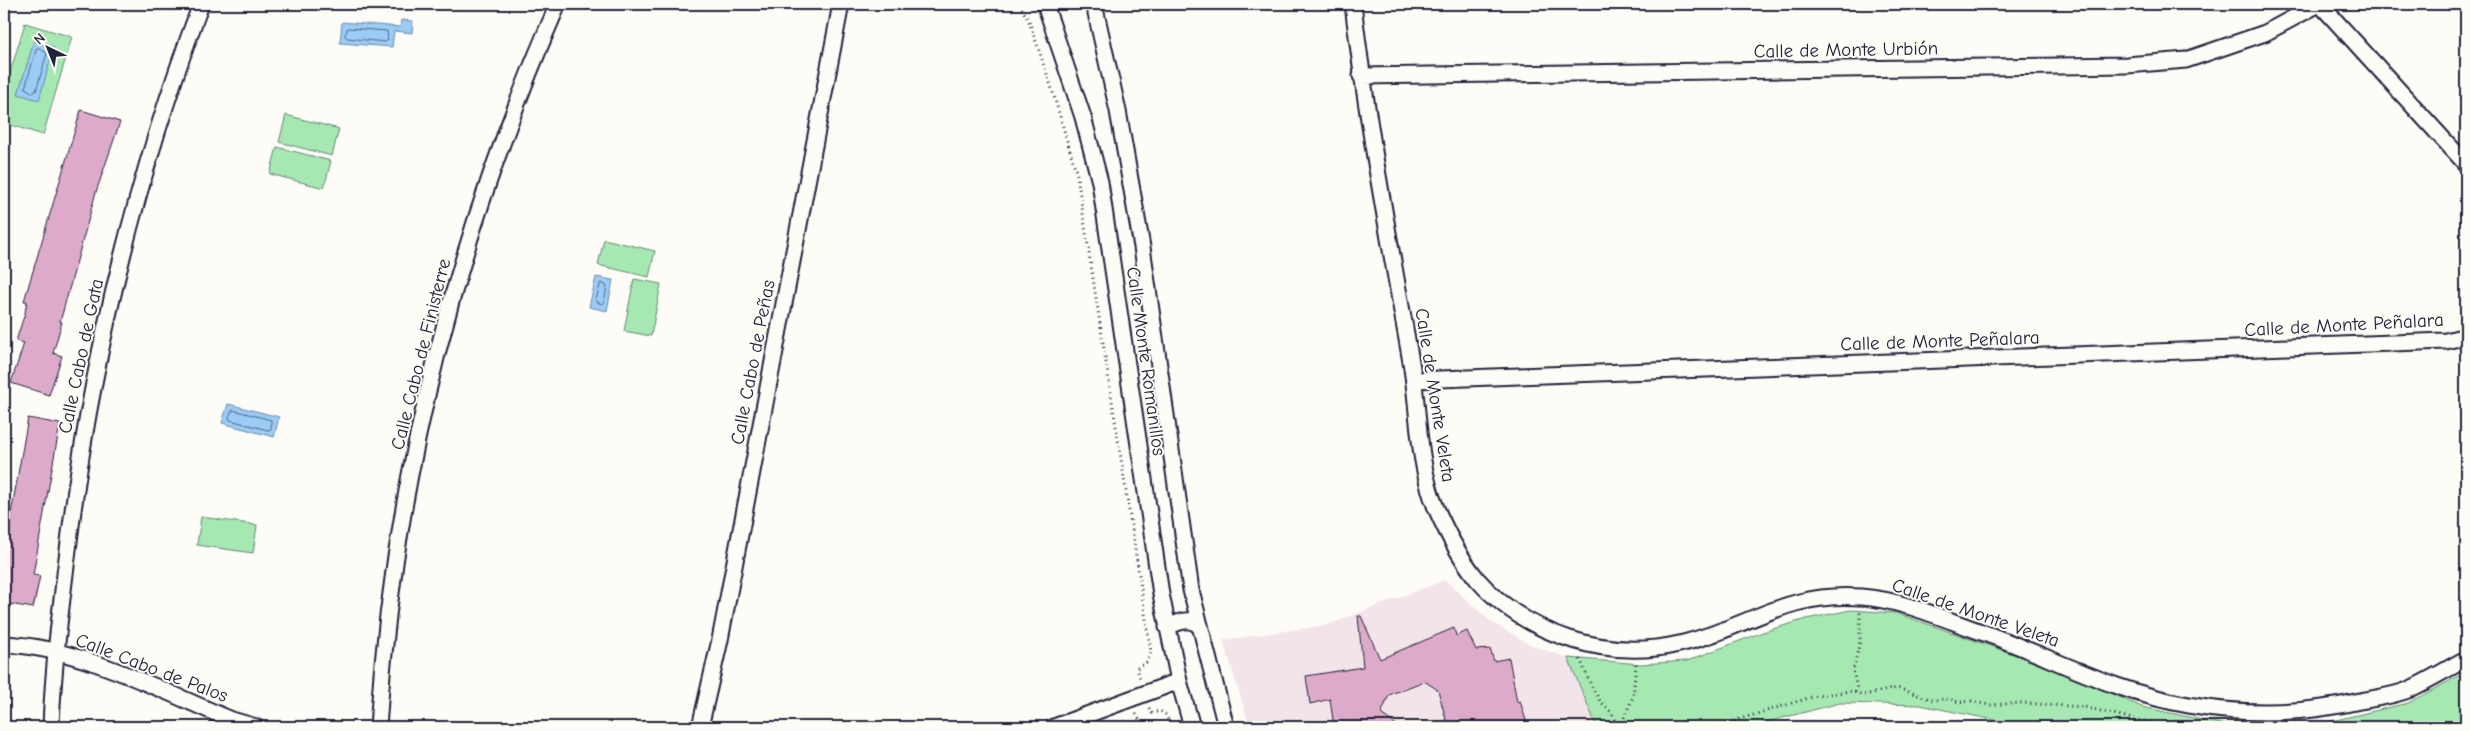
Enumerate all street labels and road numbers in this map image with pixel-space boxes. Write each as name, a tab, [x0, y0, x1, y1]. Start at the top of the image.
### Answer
street label: Calle de Monte Urbión	[1754, 37, 1938, 63]
street label: Calle Cabo de Finisterre	[387, 256, 455, 452]
street label: Calle Monte Romanillos	[1122, 265, 1170, 457]
street label: Calle Cabo de Gata	[54, 277, 108, 436]
street label: Calle Cabo de Peñas	[726, 278, 780, 446]
street label: Calle de Monte Veleta	[1410, 307, 1460, 484]
street label: Calle de Monte Peñalara	[2244, 309, 2444, 341]
street label: Calle de Monte Peñalara	[1840, 327, 2040, 355]
street label: Calle de Monte Veleta	[1889, 574, 2062, 652]
street label: Calle Cabo de Palos	[72, 629, 231, 707]

